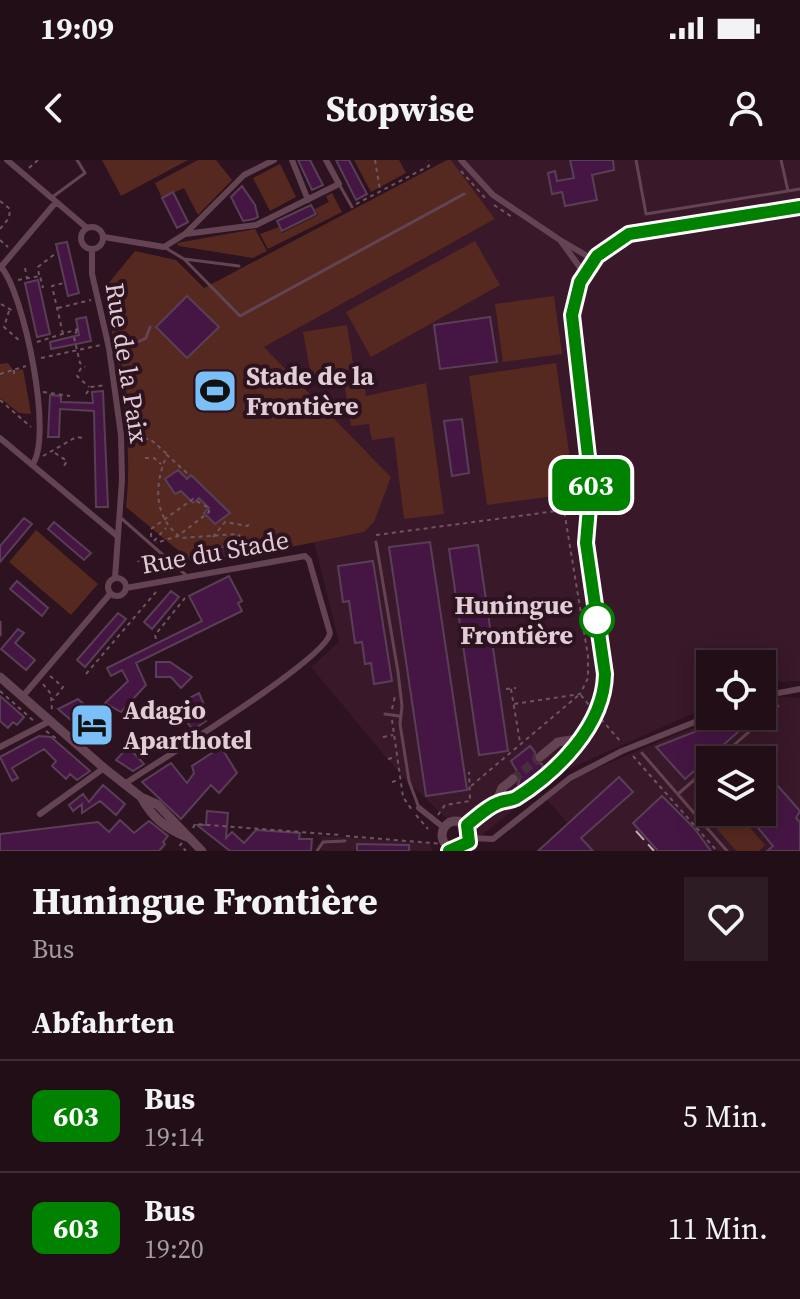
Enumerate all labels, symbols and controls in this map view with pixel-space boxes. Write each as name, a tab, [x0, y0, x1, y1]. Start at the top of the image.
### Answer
text: 19:09	[40, 8, 114, 49]
text: Stopwise	[326, 84, 474, 133]
icon: back	[32, 86, 76, 130]
icon: person	[724, 86, 768, 130]
street label: Rue de la Paix	[97, 280, 157, 446]
place label: Stade de la Frontière	[246, 358, 374, 424]
sports icon: Stade de la Frontière	[191, 367, 239, 415]
line badge: 603	[545, 459, 637, 511]
text: 603	[568, 466, 614, 504]
street label: Rue du Stade	[138, 521, 292, 583]
place label: Huningue Frontière	[455, 587, 573, 653]
marker: Huningue Frontière	[580, 603, 614, 637]
map controls	[696, 650, 776, 826]
button: locate	[696, 650, 776, 730]
place label: Adagio Aparthotel	[123, 692, 252, 758]
hotel icon: Adagio Aparthotel	[68, 701, 116, 749]
button: layers	[696, 746, 776, 826]
text: Huningue Frontière	[32, 875, 378, 927]
button: heart	[684, 877, 768, 961]
text: Bus	[32, 931, 74, 967]
text: Abfahrten	[32, 1002, 175, 1043]
text: Bus	[144, 1078, 195, 1119]
text: 5 Min.	[683, 1096, 768, 1137]
text: 603	[53, 1097, 99, 1135]
text: 19:14	[144, 1119, 204, 1155]
text: Bus	[144, 1190, 195, 1231]
text: 11 Min.	[668, 1208, 768, 1249]
text: 603	[53, 1209, 99, 1247]
text: 19:20	[144, 1231, 204, 1267]

